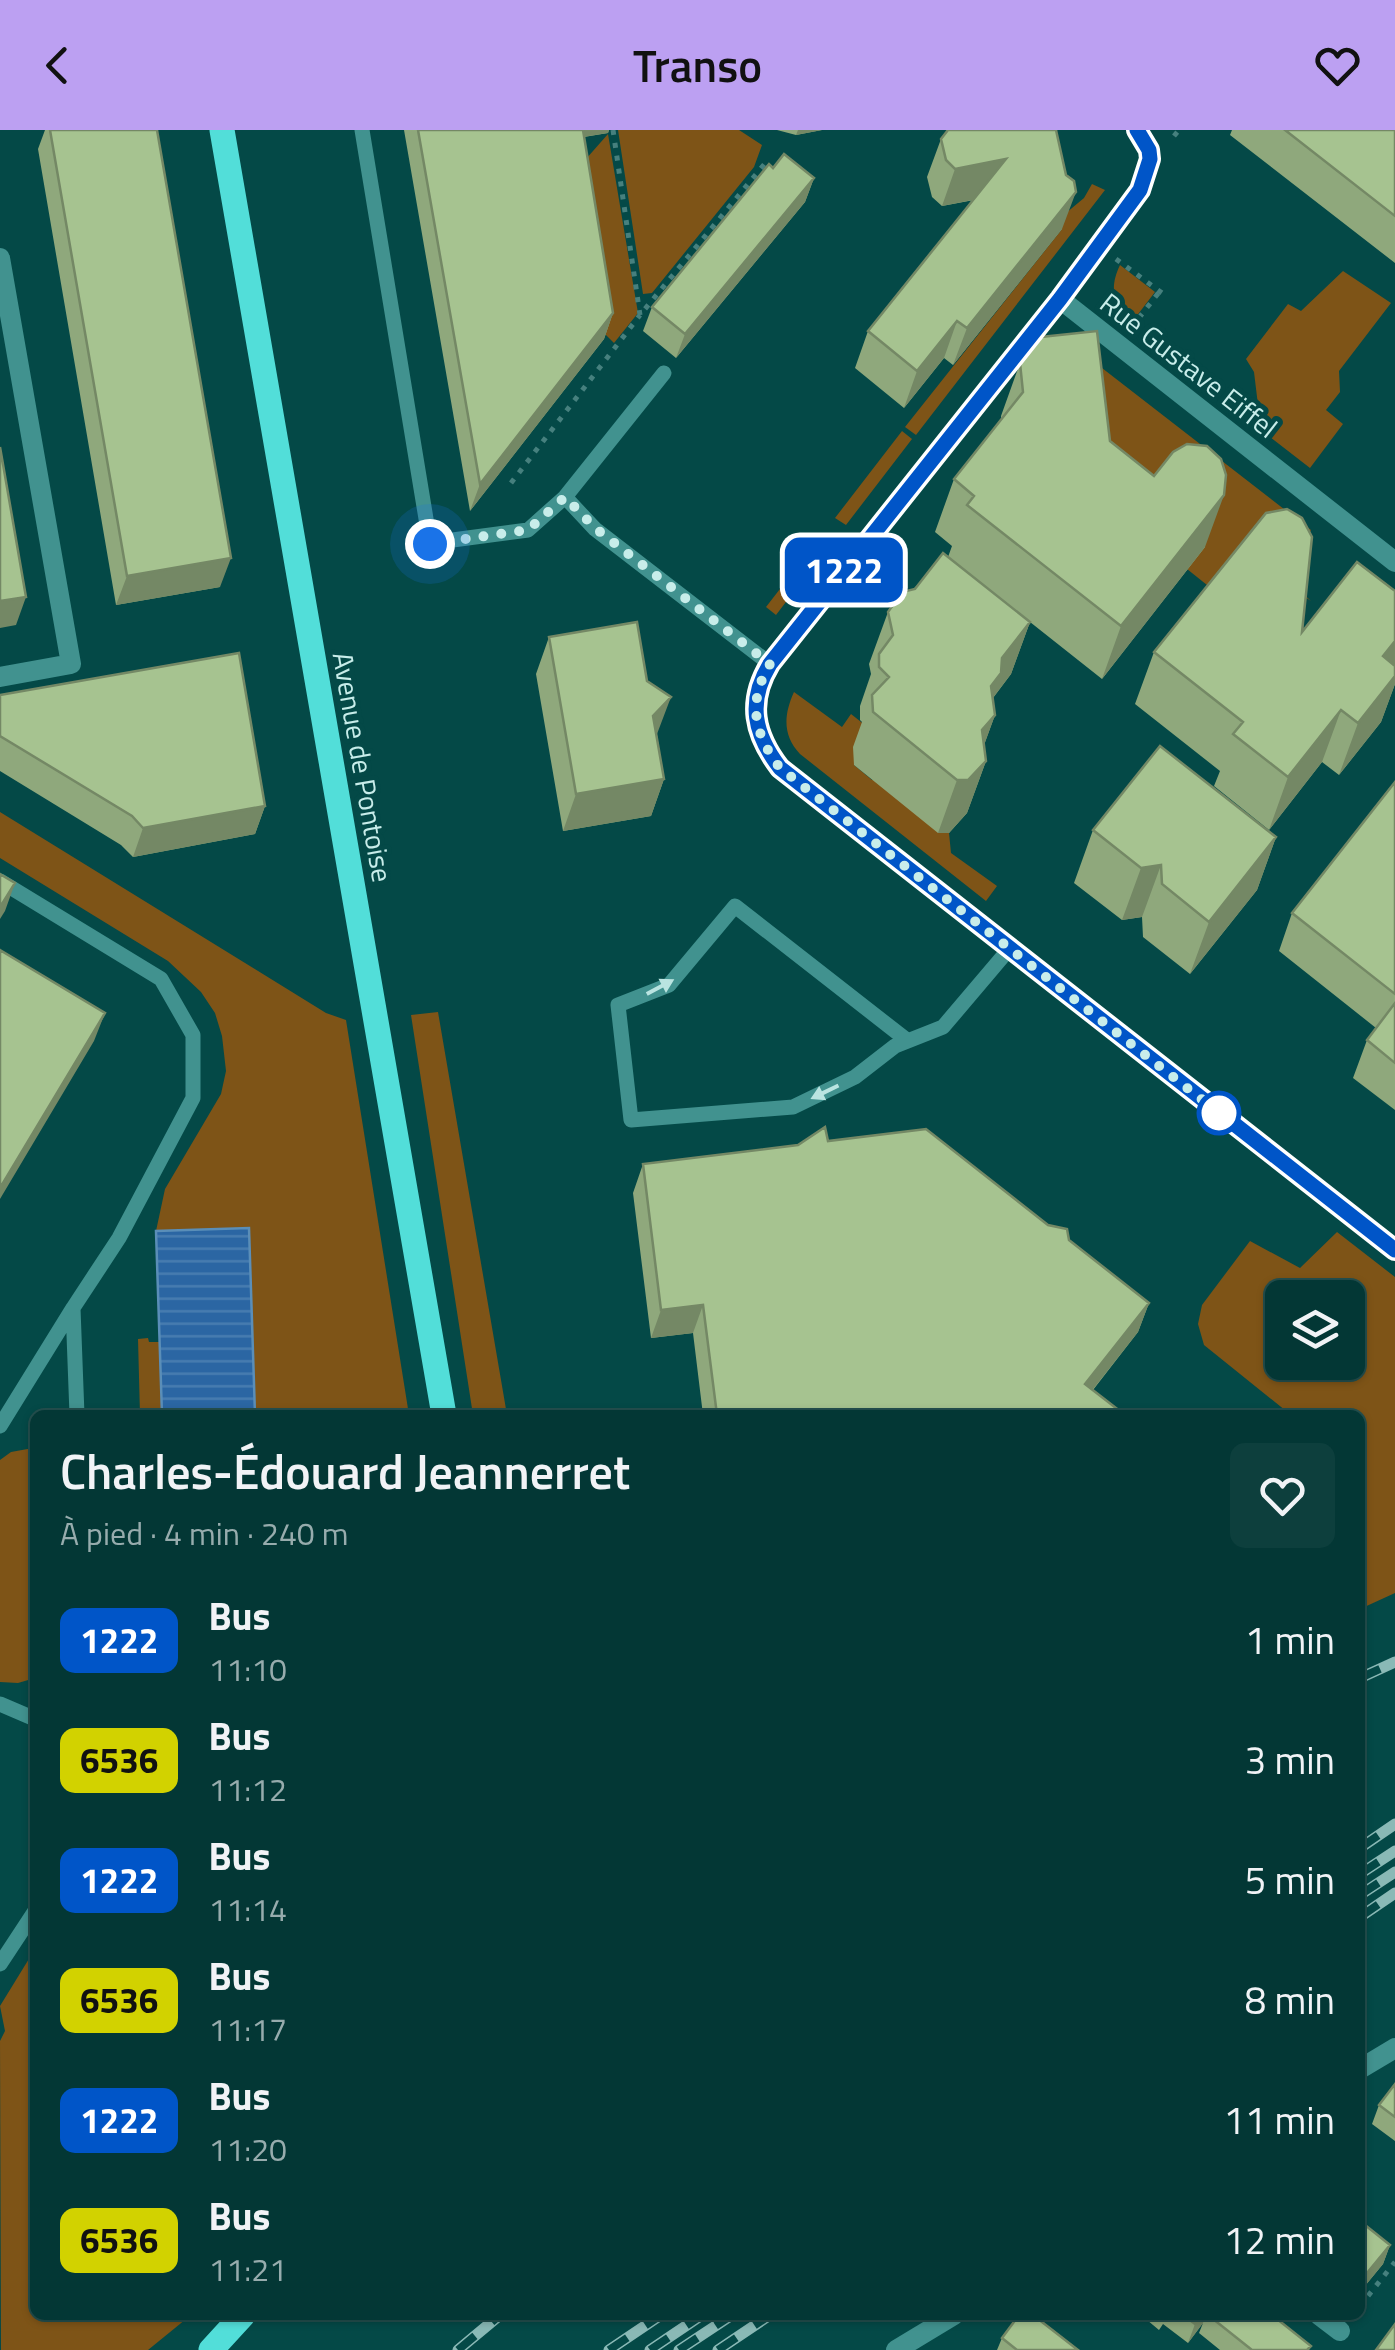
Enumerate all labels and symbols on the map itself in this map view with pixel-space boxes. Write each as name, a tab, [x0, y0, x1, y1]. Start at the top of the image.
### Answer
street label: Rue Gustave Eiffel	[1091, 282, 1287, 448]
your location	[405, 519, 455, 569]
line badge: 1222	[774, 538, 914, 602]
street label: Avenue de Pontoise	[322, 649, 404, 885]
one-way arrow	[646, 979, 674, 996]
one-way arrow	[810, 1083, 839, 1100]
unlabelled marker	[1198, 1092, 1240, 1134]

